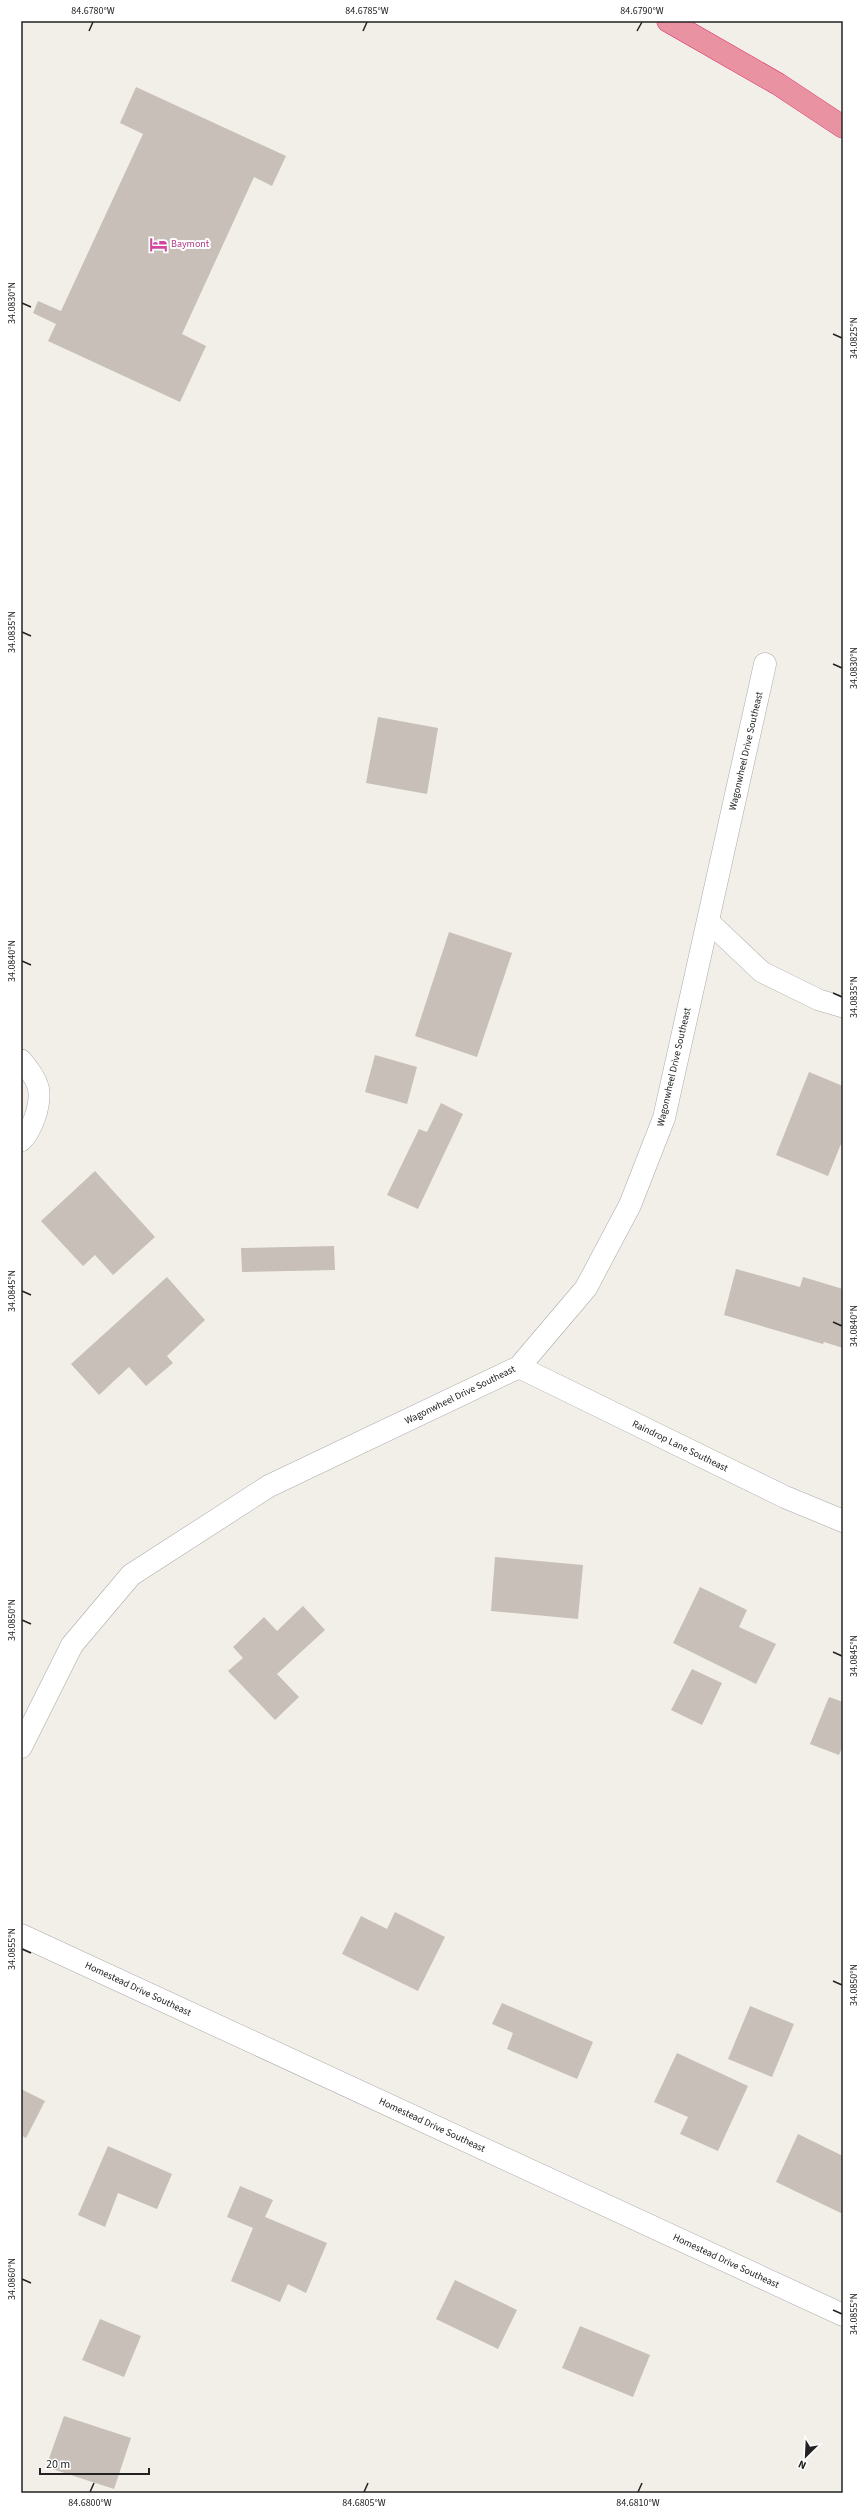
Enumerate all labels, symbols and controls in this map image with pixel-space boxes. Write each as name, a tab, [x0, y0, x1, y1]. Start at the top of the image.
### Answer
text: 84.6780°W	[71, 4, 115, 18]
text: 84.6785°W	[345, 4, 389, 18]
text: 84.6790°W	[620, 4, 664, 18]
hotel icon: Baymont	[148, 234, 168, 254]
place label: Baymont	[171, 237, 210, 251]
text: 34.0830°N	[5, 282, 19, 324]
text: 34.0825°N	[847, 317, 861, 359]
text: 34.0835°N	[5, 611, 19, 653]
text: 34.0830°N	[847, 647, 861, 689]
street label: Wagonwheel Drive Southeast	[726, 690, 767, 812]
text: 34.0840°N	[5, 940, 19, 982]
text: 34.0835°N	[847, 976, 861, 1018]
street label: Wagonwheel Drive Southeast	[654, 1006, 695, 1128]
text: 34.0845°N	[5, 1270, 19, 1312]
text: 34.0840°N	[847, 1305, 861, 1347]
street label: Wagonwheel Drive Southeast	[402, 1362, 518, 1428]
street label: Raindrop Lane Southeast	[630, 1417, 731, 1476]
text: 34.0850°N	[5, 1599, 19, 1641]
text: 34.0845°N	[847, 1635, 861, 1677]
text: 34.0855°N	[5, 1928, 19, 1970]
street label: Homestead Drive Southeast	[83, 1958, 194, 2020]
text: 34.0850°N	[847, 1964, 861, 2006]
street label: Homestead Drive Southeast	[377, 2094, 488, 2156]
street label: Homestead Drive Southeast	[671, 2230, 782, 2292]
text: 34.0860°N	[5, 2258, 19, 2300]
text: 34.0855°N	[847, 2293, 861, 2335]
north arrow	[786, 2436, 826, 2476]
scale bar	[40, 2450, 149, 2476]
text: 20 m	[46, 2456, 70, 2473]
text: N	[796, 2456, 809, 2473]
text: 84.6800°W	[68, 2496, 112, 2510]
text: 84.6805°W	[342, 2496, 386, 2510]
text: 84.6810°W	[616, 2496, 660, 2510]

